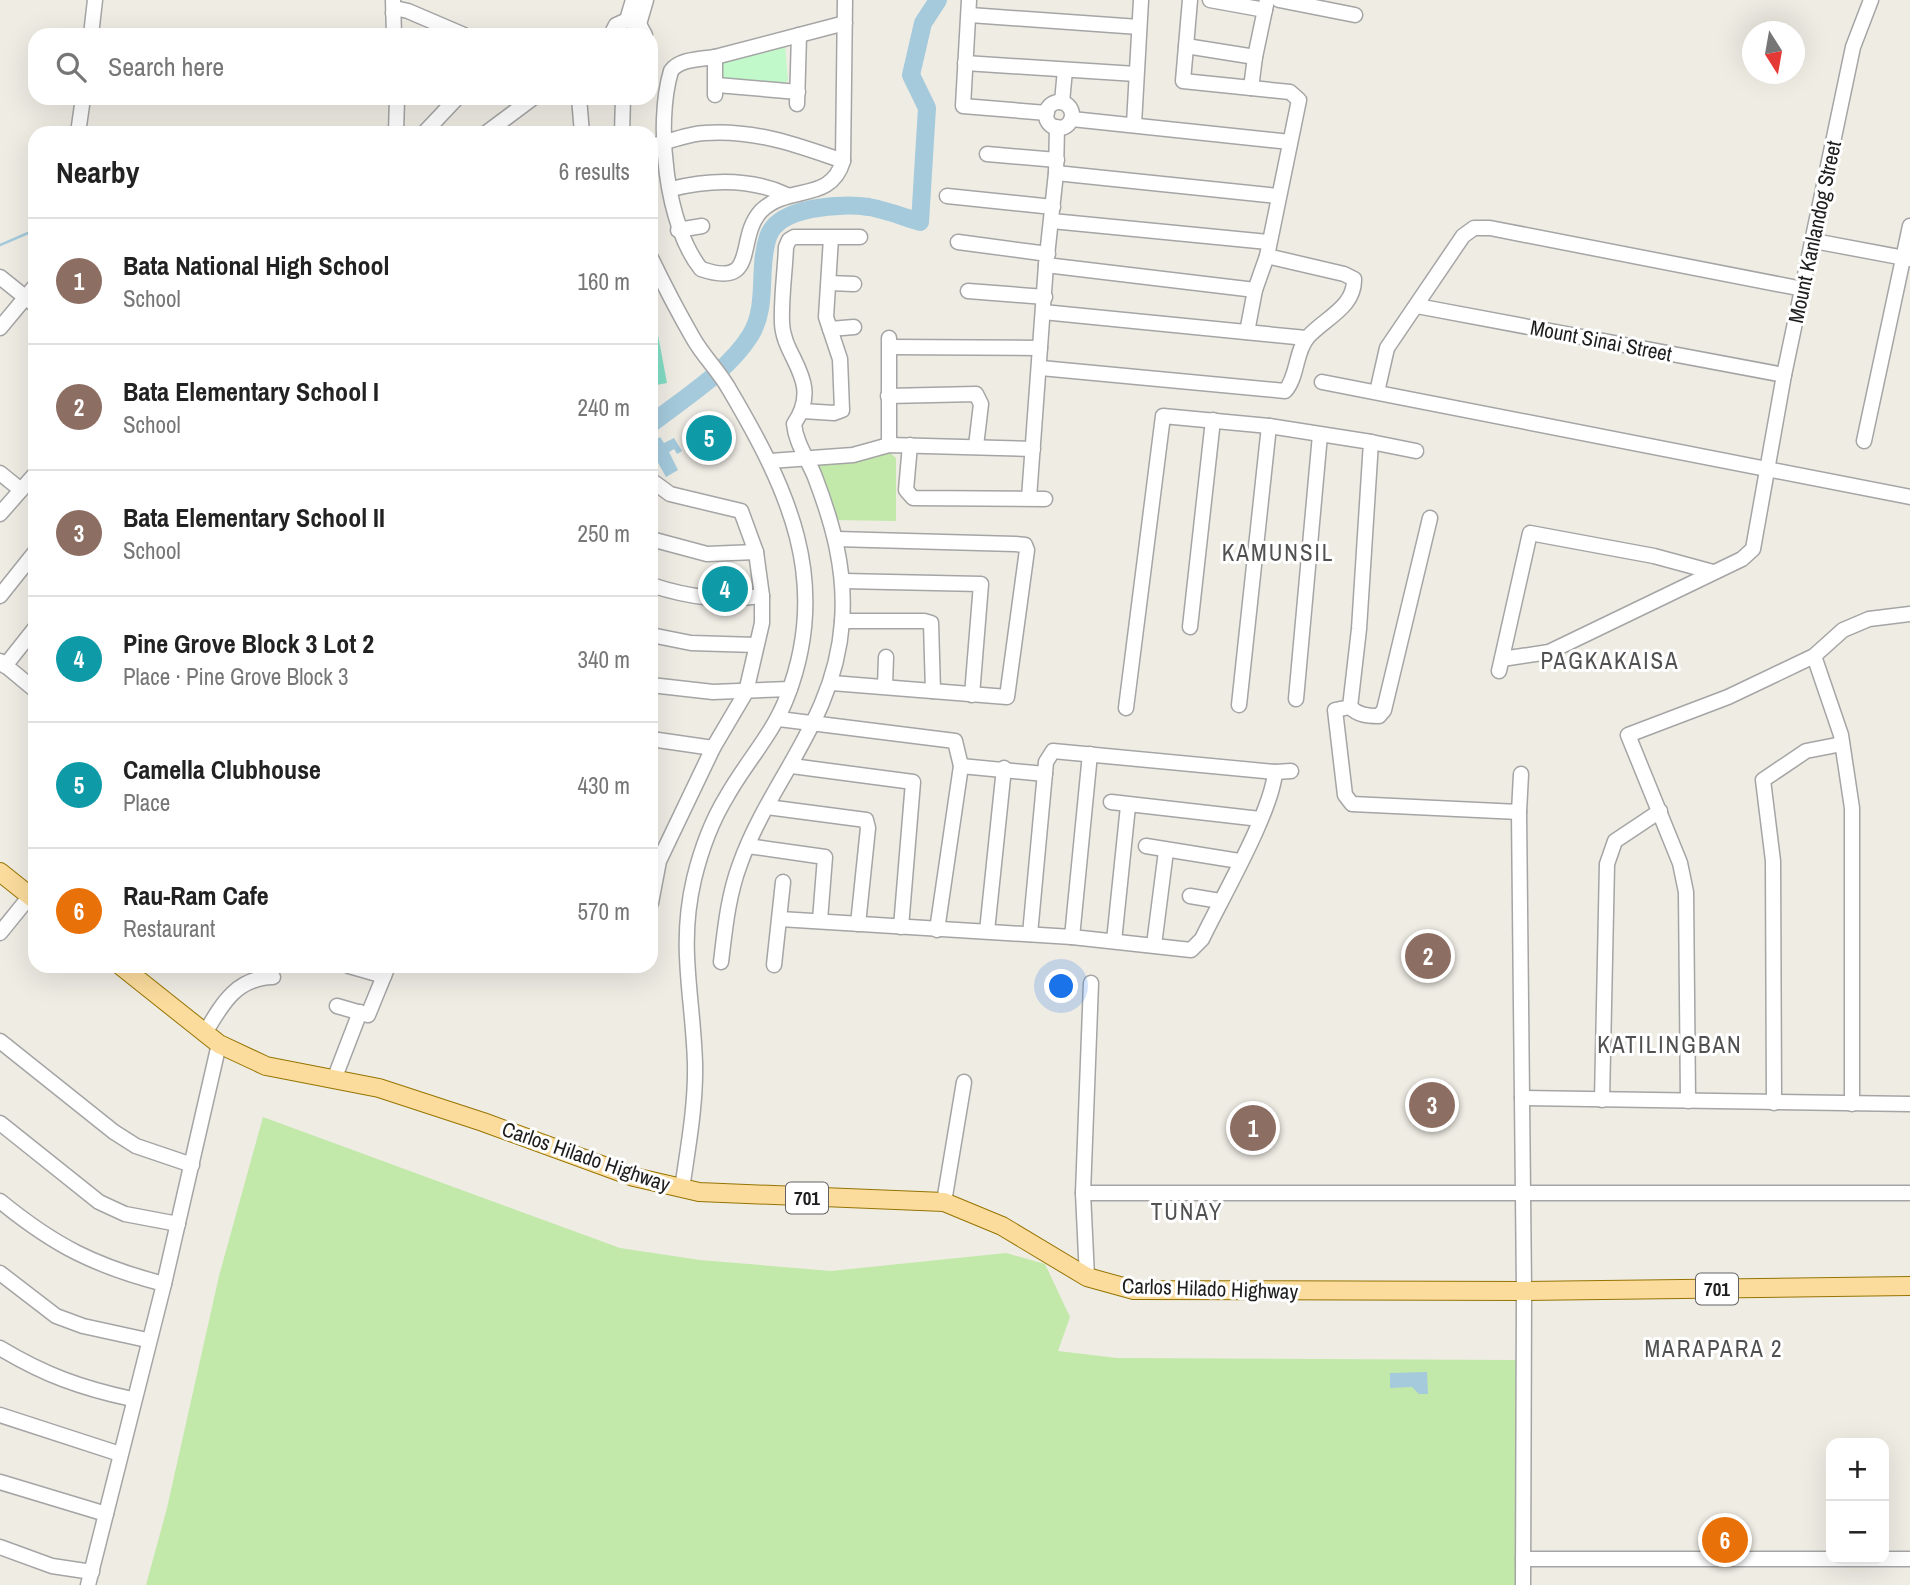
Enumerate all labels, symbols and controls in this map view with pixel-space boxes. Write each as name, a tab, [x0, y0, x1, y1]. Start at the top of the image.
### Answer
north arrow	[1742, 21, 1805, 84]
search box	[28, 28, 658, 105]
icon: search	[52, 48, 90, 86]
text: Search here	[108, 49, 224, 84]
street label: Mount Kanlandog Street	[1781, 138, 1848, 326]
text: Nearby	[56, 152, 139, 192]
text: 6 results	[559, 156, 630, 187]
text: Bata National High School	[123, 248, 390, 283]
text: 1	[74, 266, 84, 297]
text: 160 m	[578, 266, 630, 297]
text: School	[123, 283, 181, 314]
street label: Mount Sinai Street	[1528, 313, 1675, 368]
text: Bata Elementary School I	[123, 374, 379, 409]
text: 2	[74, 392, 84, 423]
text: 240 m	[578, 392, 630, 423]
text: School	[123, 409, 181, 440]
pin: 5	[686, 412, 732, 464]
text: Bata Elementary School II	[123, 500, 385, 535]
text: 3	[74, 518, 84, 549]
text: 250 m	[578, 518, 630, 549]
text: School	[123, 535, 181, 566]
district label: KAMUNSIL	[1222, 537, 1334, 568]
pin: 4	[702, 563, 748, 615]
text: Pine Grove Block 3 Lot 2	[123, 626, 374, 661]
text: 4	[74, 644, 84, 675]
text: 340 m	[578, 644, 630, 675]
district label: PAGKAKAISA	[1540, 645, 1680, 676]
text: Place · Pine Grove Block 3	[123, 661, 348, 692]
text: Camella Clubhouse	[123, 752, 321, 787]
text: 5	[74, 770, 84, 801]
text: 430 m	[578, 770, 630, 801]
text: Place	[123, 787, 170, 818]
text: Rau-Ram Cafe	[123, 878, 269, 913]
text: 6	[74, 896, 84, 927]
text: 570 m	[578, 896, 630, 927]
text: Restaurant	[123, 913, 215, 944]
pin: 2	[1405, 930, 1451, 982]
your location	[1044, 969, 1078, 1003]
district label: KATILINGBAN	[1597, 1029, 1743, 1060]
pin: 3	[1409, 1079, 1455, 1131]
pin: 1	[1230, 1102, 1276, 1154]
street label: Carlos Hilado Highway	[498, 1114, 674, 1199]
road number: 701	[786, 1182, 828, 1214]
district label: TUNAY	[1151, 1196, 1223, 1227]
street label: Carlos Hilado Highway	[1122, 1271, 1299, 1306]
road number: 701	[1696, 1274, 1738, 1304]
district label: MARAPARA 2	[1644, 1333, 1784, 1364]
map controls	[1826, 1438, 1889, 1564]
button: +	[1826, 1438, 1889, 1501]
button: −	[1826, 1501, 1889, 1564]
pin: 6	[1702, 1514, 1748, 1566]

